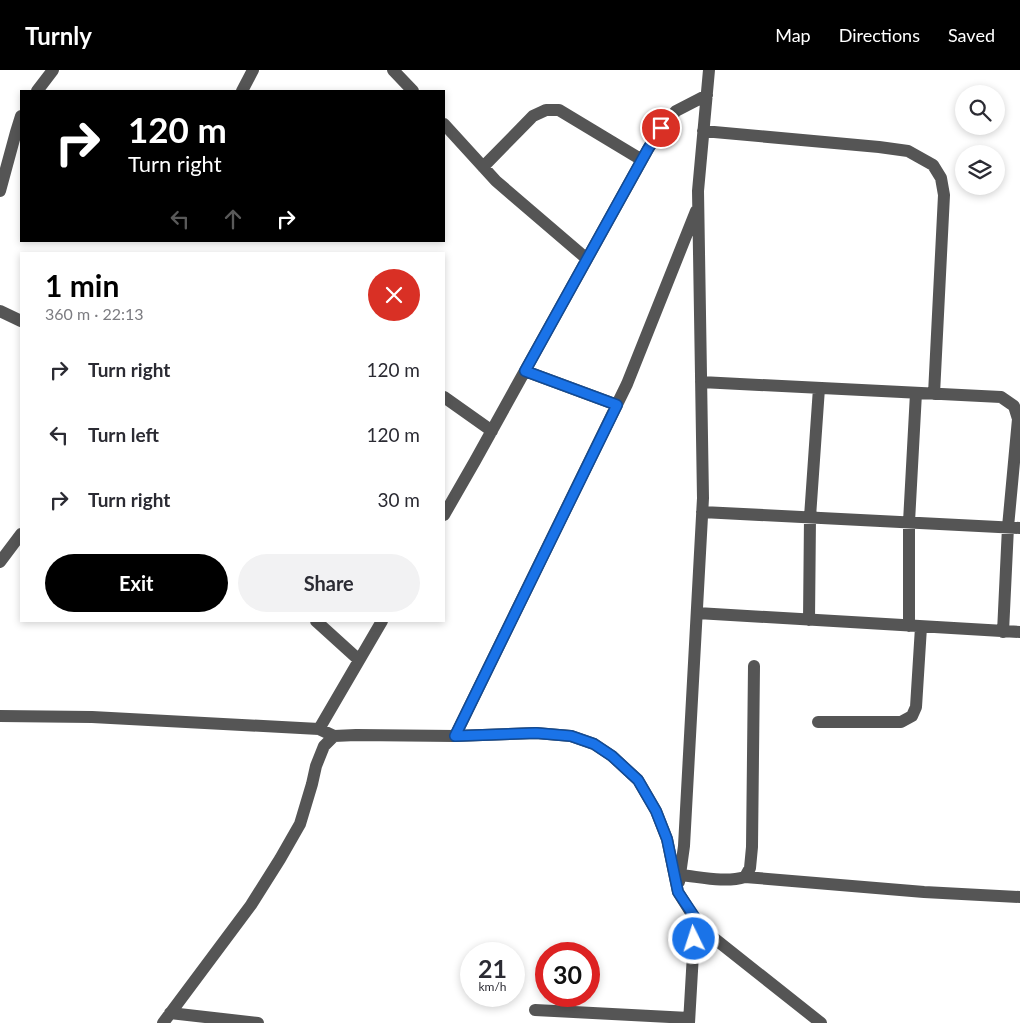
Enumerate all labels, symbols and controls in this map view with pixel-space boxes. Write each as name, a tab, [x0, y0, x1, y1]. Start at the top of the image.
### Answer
text: Turnly	[25, 21, 92, 50]
text: Map	[775, 24, 811, 46]
text: Directions	[839, 24, 920, 46]
text: Saved	[948, 24, 995, 46]
map controls	[955, 85, 1005, 195]
button: search	[955, 85, 1005, 135]
pin	[640, 107, 682, 149]
text: 120 m	[128, 108, 227, 150]
icon: right	[45, 110, 110, 175]
icon: arrive	[647, 114, 675, 142]
button: layers	[955, 145, 1005, 195]
text: Turn right	[128, 150, 222, 177]
icon: left	[166, 205, 194, 233]
icon: ahead	[219, 205, 247, 233]
icon: right	[272, 205, 300, 233]
text: 1 min	[45, 267, 119, 303]
button: close	[368, 269, 420, 321]
text: 360 m · 22:13	[45, 304, 144, 323]
icon: right	[45, 356, 73, 384]
text: Turn right	[88, 358, 170, 381]
text: 120 m	[366, 358, 420, 381]
icon: left	[45, 421, 73, 449]
text: Turn left	[88, 423, 159, 446]
text: 120 m	[366, 423, 420, 446]
icon: right	[45, 486, 73, 514]
text: Turn right	[88, 488, 170, 511]
text: 30 m	[377, 488, 420, 511]
button: Exit	[45, 554, 228, 612]
button: Share	[238, 554, 420, 612]
position arrow	[667, 912, 719, 964]
speed limit sign: 30	[535, 942, 600, 1007]
text: 21	[478, 953, 507, 983]
text: km/h	[478, 979, 507, 994]

